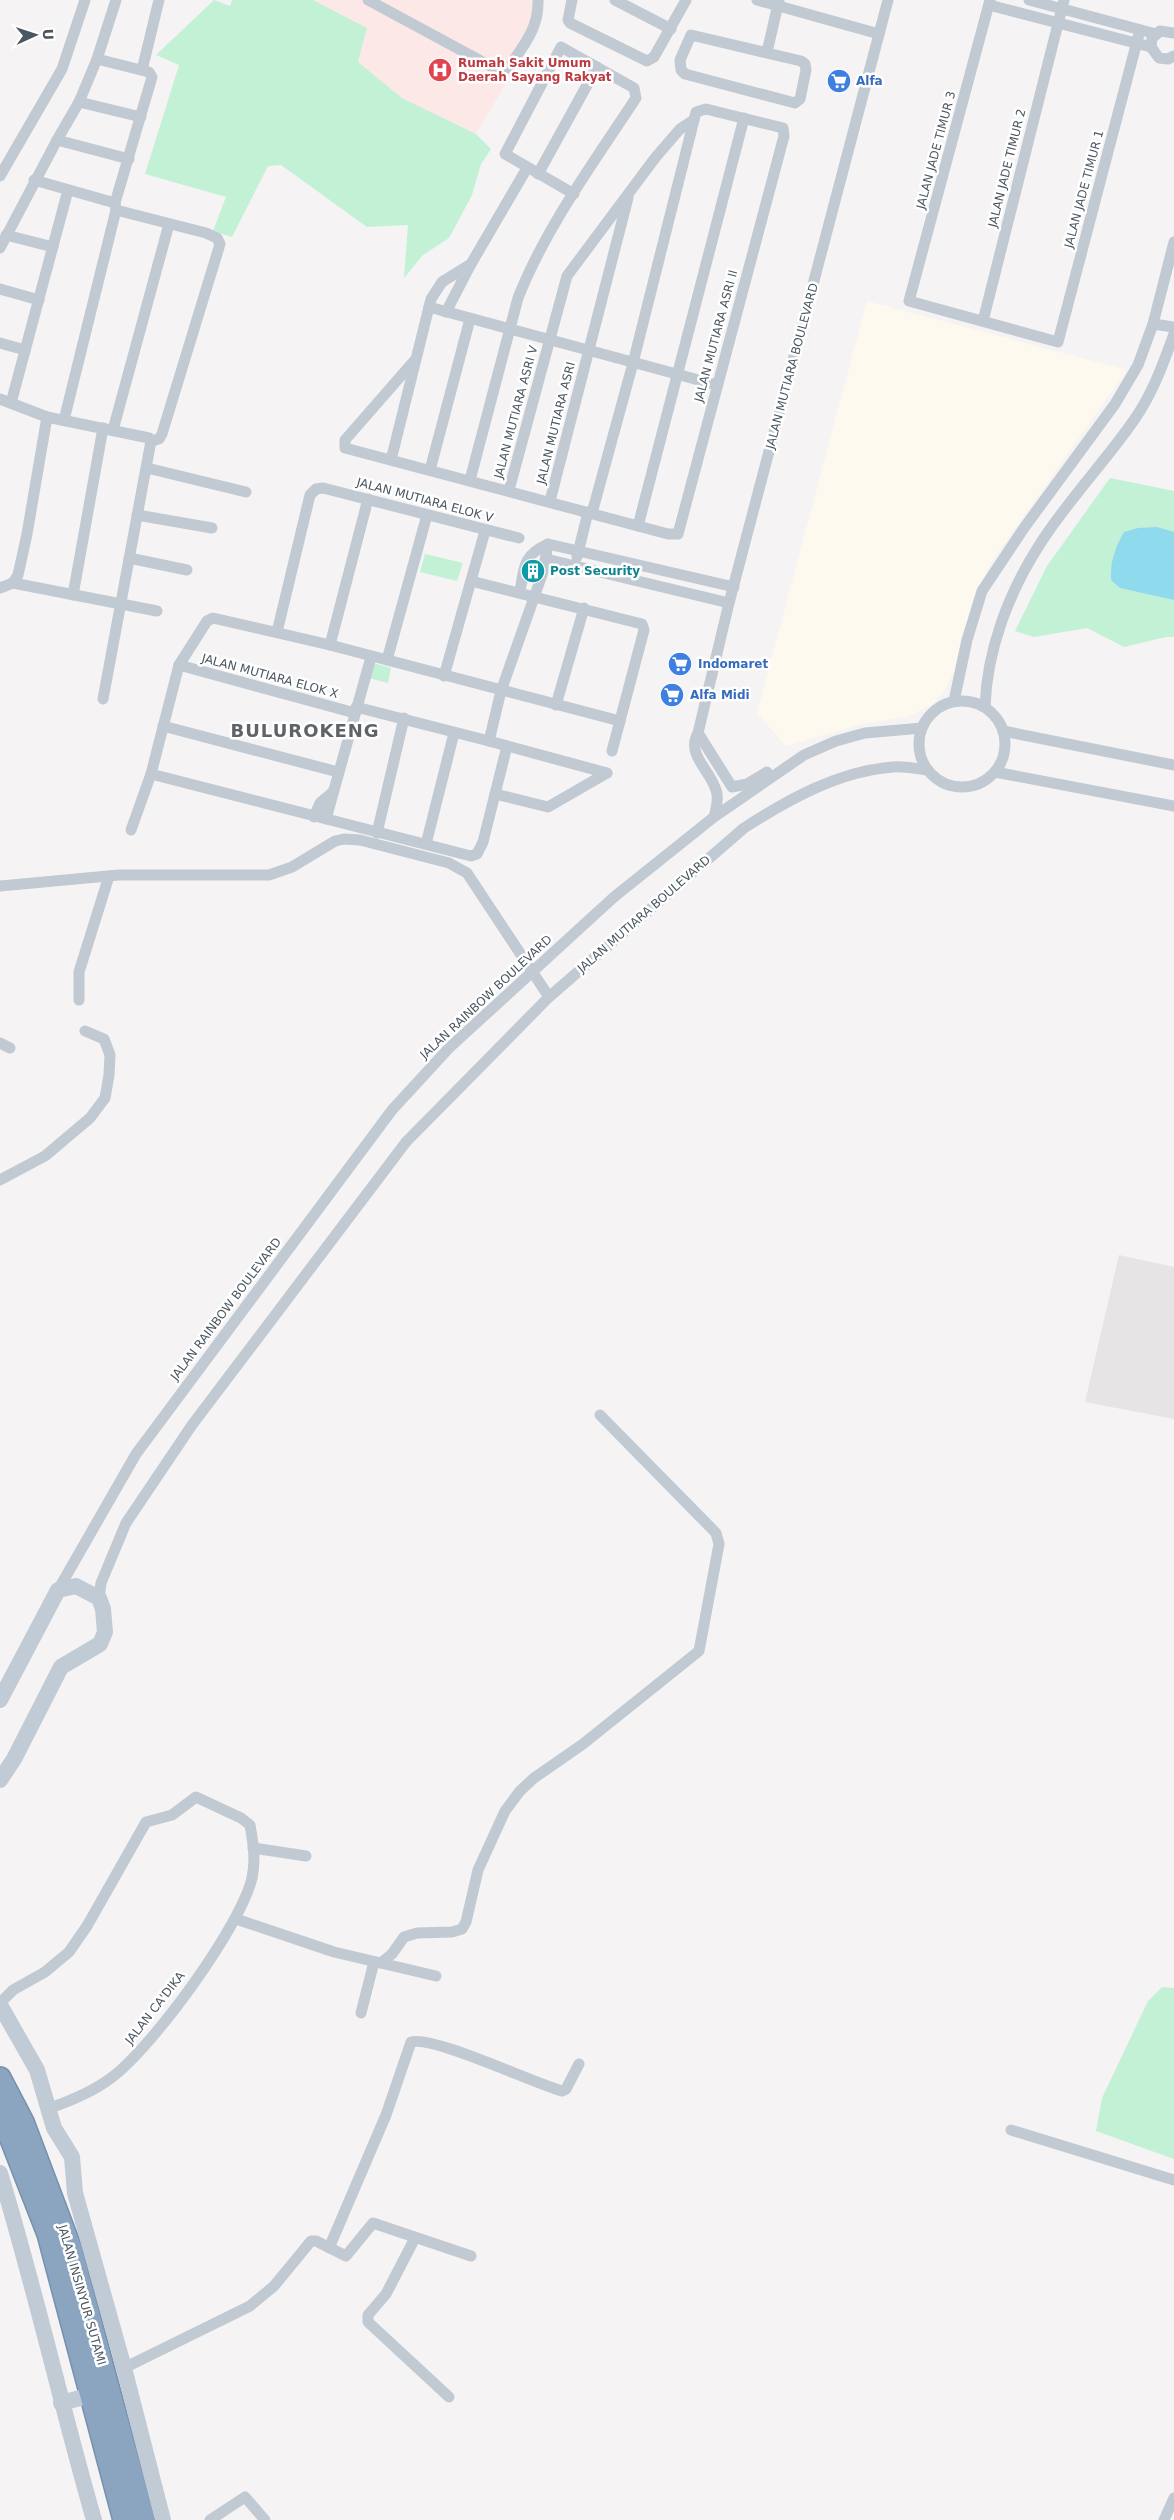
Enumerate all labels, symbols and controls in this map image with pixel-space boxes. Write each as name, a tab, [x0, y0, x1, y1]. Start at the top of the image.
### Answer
north arrow	[10, 10, 60, 60]
text: U	[40, 28, 56, 40]
place label: Rumah Sakit Umum Daerah Sayang Rakyat	[458, 56, 612, 84]
hospital icon: Rumah Sakit Umum Daerah Sayang Rakyat	[427, 57, 453, 83]
supermarket icon: Alfa	[826, 68, 852, 94]
place label: Alfa	[856, 74, 883, 88]
street label: JALAN JADE TIMUR 3	[913, 90, 958, 211]
street label: JALAN JADE TIMUR 2	[985, 107, 1028, 230]
street label: JALAN JADE TIMUR 1	[1061, 129, 1106, 250]
street label: JALAN MUTIARA ASRI II	[691, 268, 740, 405]
street label: JALAN MUTIARA BOULEVARD	[763, 281, 821, 452]
street label: JALAN MUTIARA ASRI V	[491, 343, 541, 481]
street label: JALAN MUTIARA ASRI	[534, 361, 578, 486]
street label: JALAN MUTIARA ELOK V	[354, 475, 496, 525]
building icon: Post Security	[520, 558, 546, 584]
place label: Post Security	[550, 564, 640, 578]
street label: JALAN MUTIARA ELOK X	[199, 651, 340, 701]
supermarket icon: Indomaret	[667, 651, 693, 677]
place label: Indomaret	[698, 657, 769, 671]
supermarket icon: Alfa Midi	[659, 682, 685, 708]
place label: Alfa Midi	[690, 688, 750, 702]
district label: BULUROKENG	[230, 720, 380, 741]
street label: JALAN MUTIARA BOULEVARD	[574, 853, 713, 976]
street label: JALAN RAINBOW BOULEVARD	[417, 932, 555, 1062]
street label: JALAN RAINBOW BOULEVARD	[167, 1235, 284, 1384]
street label: JALAN CA'DIKA	[122, 1968, 188, 2048]
street label: JALAN INSINYUR SUTAMI	[55, 2222, 109, 2367]

